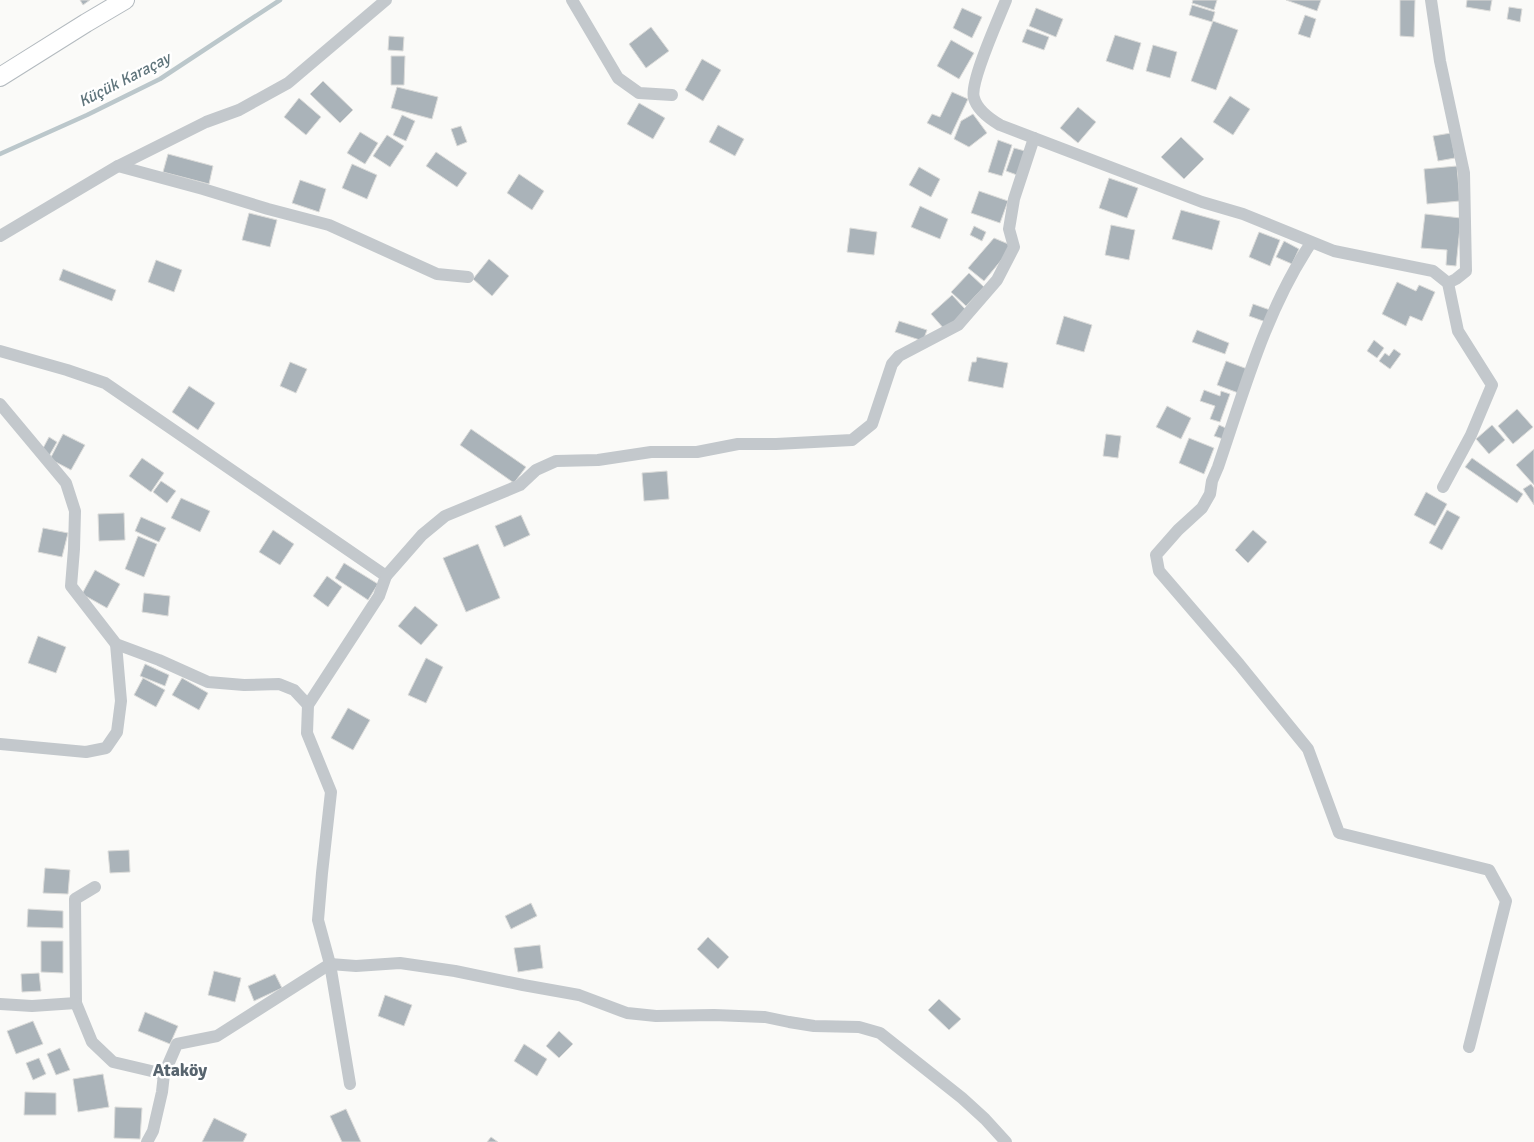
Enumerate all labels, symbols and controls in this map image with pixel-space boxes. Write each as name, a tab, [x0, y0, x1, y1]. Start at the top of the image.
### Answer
water label: Küçük Karaçay	[75, 47, 176, 112]
district label: Ataköy	[153, 1059, 207, 1081]

